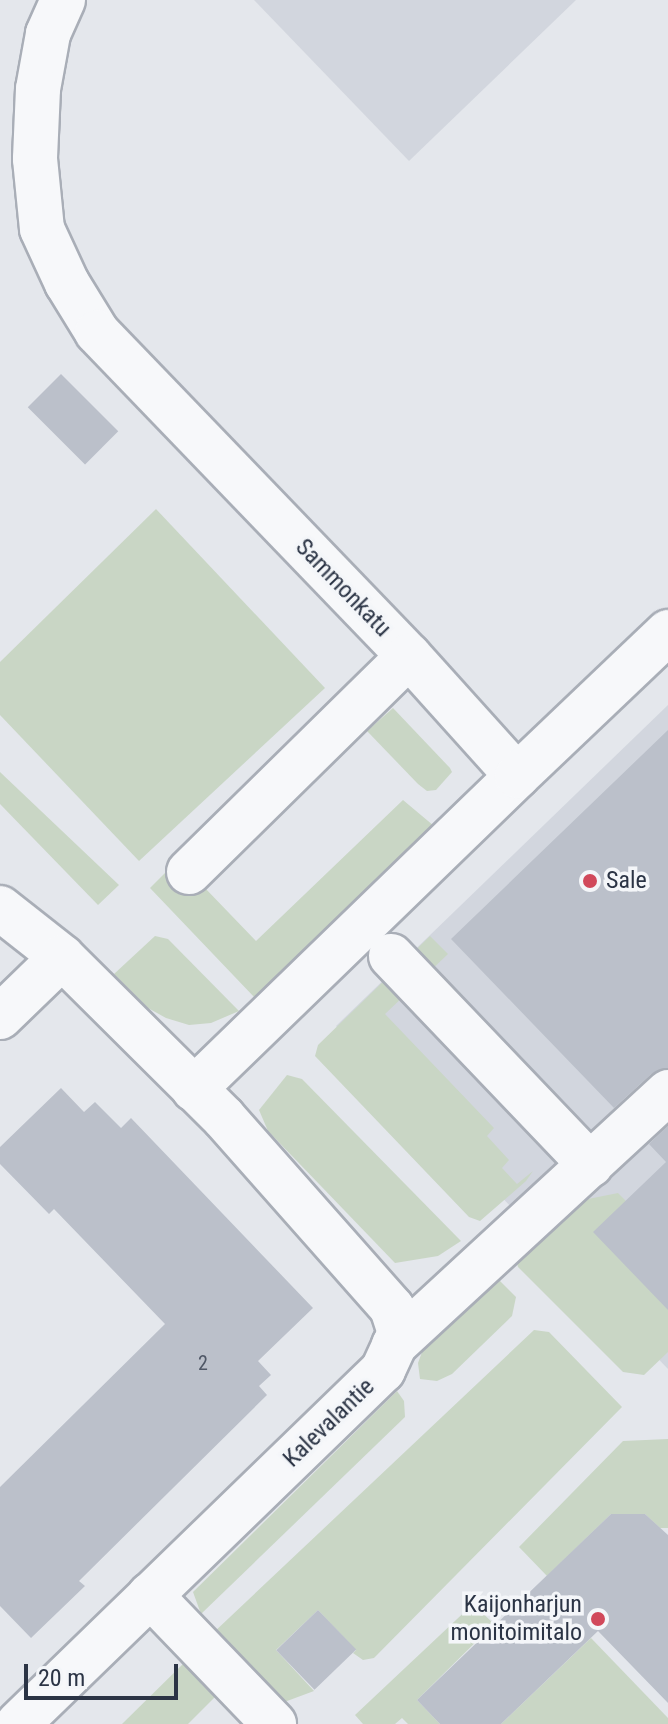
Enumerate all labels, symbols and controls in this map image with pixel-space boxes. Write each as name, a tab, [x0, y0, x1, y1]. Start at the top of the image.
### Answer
street label: Sammonkatu	[289, 533, 397, 643]
place label: Sale	[606, 867, 647, 895]
marker: Sale	[581, 872, 599, 890]
house number: 2	[198, 1351, 208, 1375]
street label: Kalevalantie	[278, 1373, 380, 1473]
place label: Kaijonharjun monitoimitalo	[451, 1591, 582, 1647]
marker: Kaijonharjun monitoimitalo	[589, 1610, 607, 1628]
scale bar	[28, 1648, 182, 1698]
text: 20 m	[38, 1664, 85, 1692]

